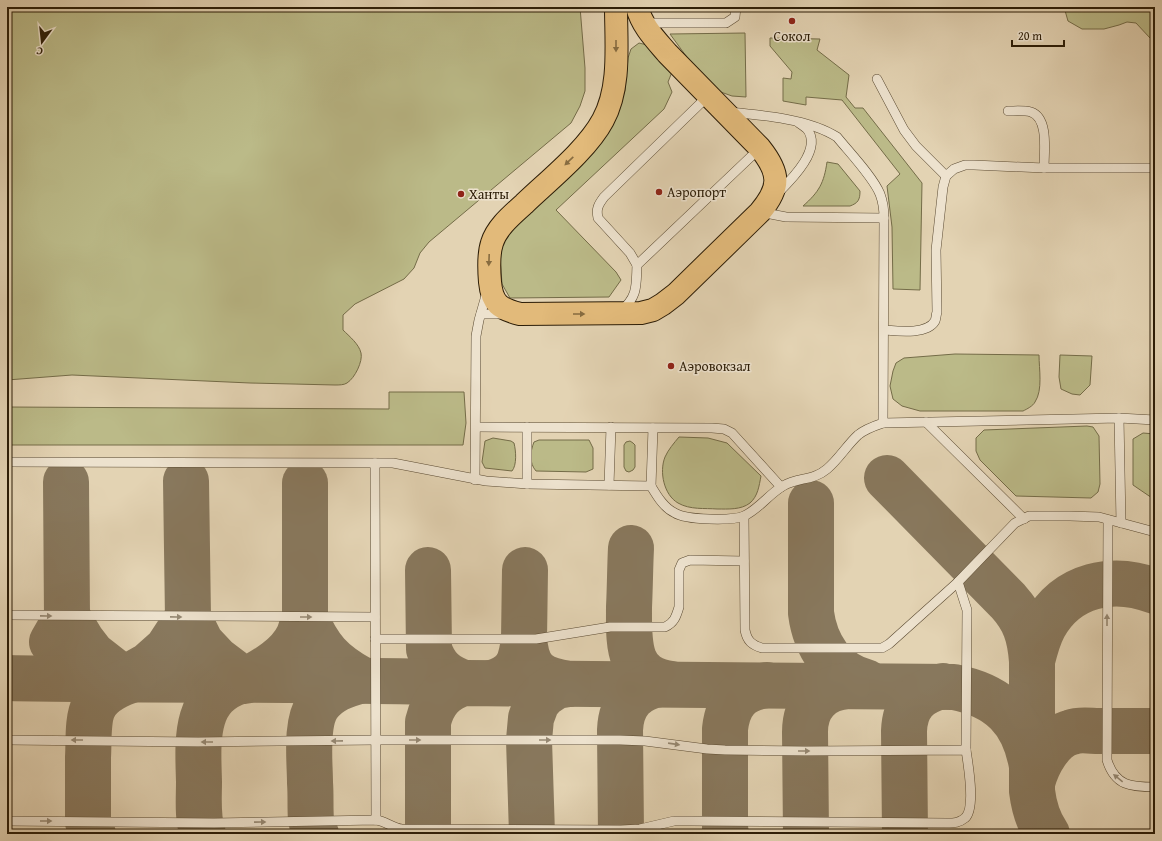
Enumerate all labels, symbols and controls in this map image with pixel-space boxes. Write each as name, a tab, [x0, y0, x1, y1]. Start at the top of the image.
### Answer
marker: Сокол	[787, 16, 797, 26]
north arrow	[22, 22, 62, 62]
scale bar	[1012, 22, 1064, 48]
place label: Сокол	[774, 26, 811, 46]
text: 20 m	[1018, 27, 1042, 44]
one-way arrow	[613, 40, 619, 53]
text: С	[34, 43, 44, 60]
one-way arrow	[564, 156, 574, 166]
place label: Аэропорт	[667, 182, 726, 202]
place label: Ханты	[469, 184, 509, 204]
marker: Аэропорт	[654, 187, 664, 197]
marker: Ханты	[456, 189, 466, 199]
one-way arrow	[486, 254, 493, 266]
one-way arrow	[573, 311, 586, 317]
place label: Аэровокзал	[679, 356, 751, 376]
marker: Аэровокзал	[666, 361, 676, 371]
one-way arrow	[40, 613, 53, 619]
one-way arrow	[1104, 613, 1110, 626]
one-way arrow	[170, 614, 183, 620]
one-way arrow	[300, 614, 313, 620]
one-way arrow	[70, 737, 83, 743]
one-way arrow	[331, 737, 343, 744]
one-way arrow	[409, 737, 422, 743]
one-way arrow	[539, 737, 552, 743]
one-way arrow	[200, 739, 213, 745]
one-way arrow	[668, 741, 681, 747]
one-way arrow	[798, 748, 811, 754]
one-way arrow	[1113, 774, 1124, 782]
one-way arrow	[40, 818, 53, 824]
one-way arrow	[254, 819, 267, 825]

